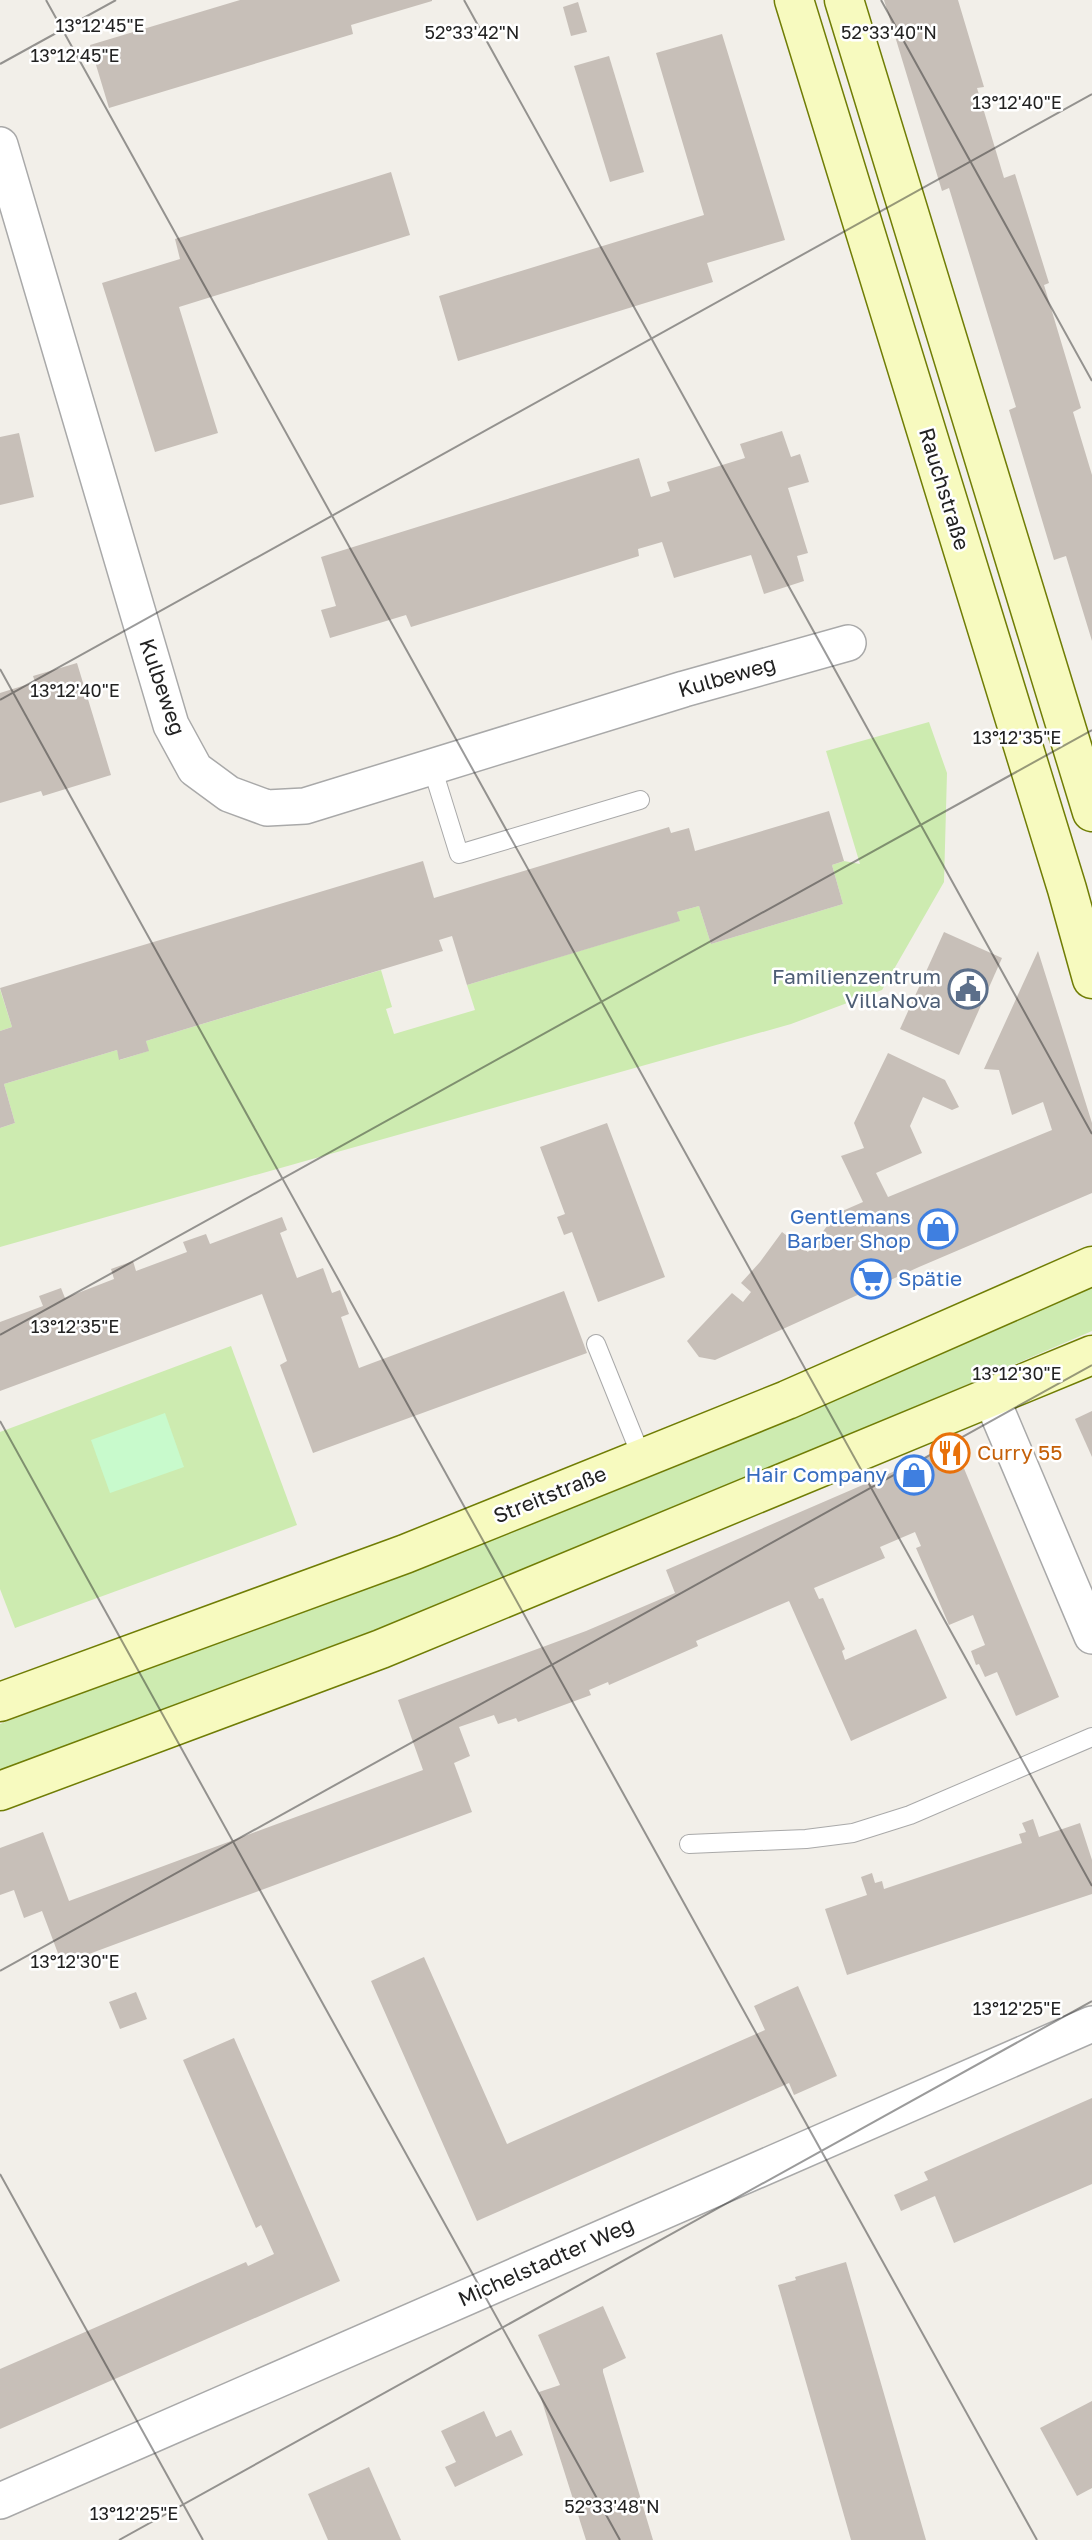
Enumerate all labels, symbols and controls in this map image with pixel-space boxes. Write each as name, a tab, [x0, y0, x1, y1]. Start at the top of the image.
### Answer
text: 13°12'45"E	[56, 14, 144, 36]
text: 52°33'42"N	[424, 21, 520, 43]
text: 52°33'40"N	[841, 21, 937, 43]
text: 13°12'45"E	[31, 44, 119, 66]
text: 13°12'40"E	[972, 91, 1062, 113]
street label: Rauchstraße	[914, 424, 976, 553]
street label: Kulbeweg	[134, 635, 192, 738]
street label: Kulbeweg	[675, 650, 779, 702]
text: 13°12'40"E	[30, 679, 120, 701]
text: 13°12'35"E	[973, 726, 1061, 748]
place label: Familienzentrum VillaNova	[772, 963, 941, 1013]
public building icon: Familienzentrum VillaNova	[947, 968, 989, 1010]
place label: Gentlemans Barber Shop	[786, 1203, 911, 1253]
shop icon: Gentlemans Barber Shop	[917, 1208, 959, 1250]
supermarket icon: Spätie	[850, 1258, 892, 1300]
place label: Spätie	[898, 1265, 962, 1291]
text: 13°12'35"E	[31, 1315, 119, 1337]
text: 13°12'30"E	[972, 1362, 1062, 1384]
restaurant icon: Curry 55	[929, 1432, 971, 1474]
place label: Curry 55	[977, 1439, 1062, 1465]
shop icon: Hair Company	[893, 1454, 935, 1496]
street label: Streitstraße	[489, 1460, 610, 1528]
place label: Hair Company	[746, 1461, 887, 1487]
text: 13°12'30"E	[30, 1950, 120, 1972]
text: 13°12'25"E	[973, 1997, 1061, 2019]
street label: Michelstadter Weg	[454, 2211, 638, 2312]
text: 52°33'48"N	[564, 2495, 660, 2517]
text: 13°12'25"E	[90, 2502, 178, 2524]

